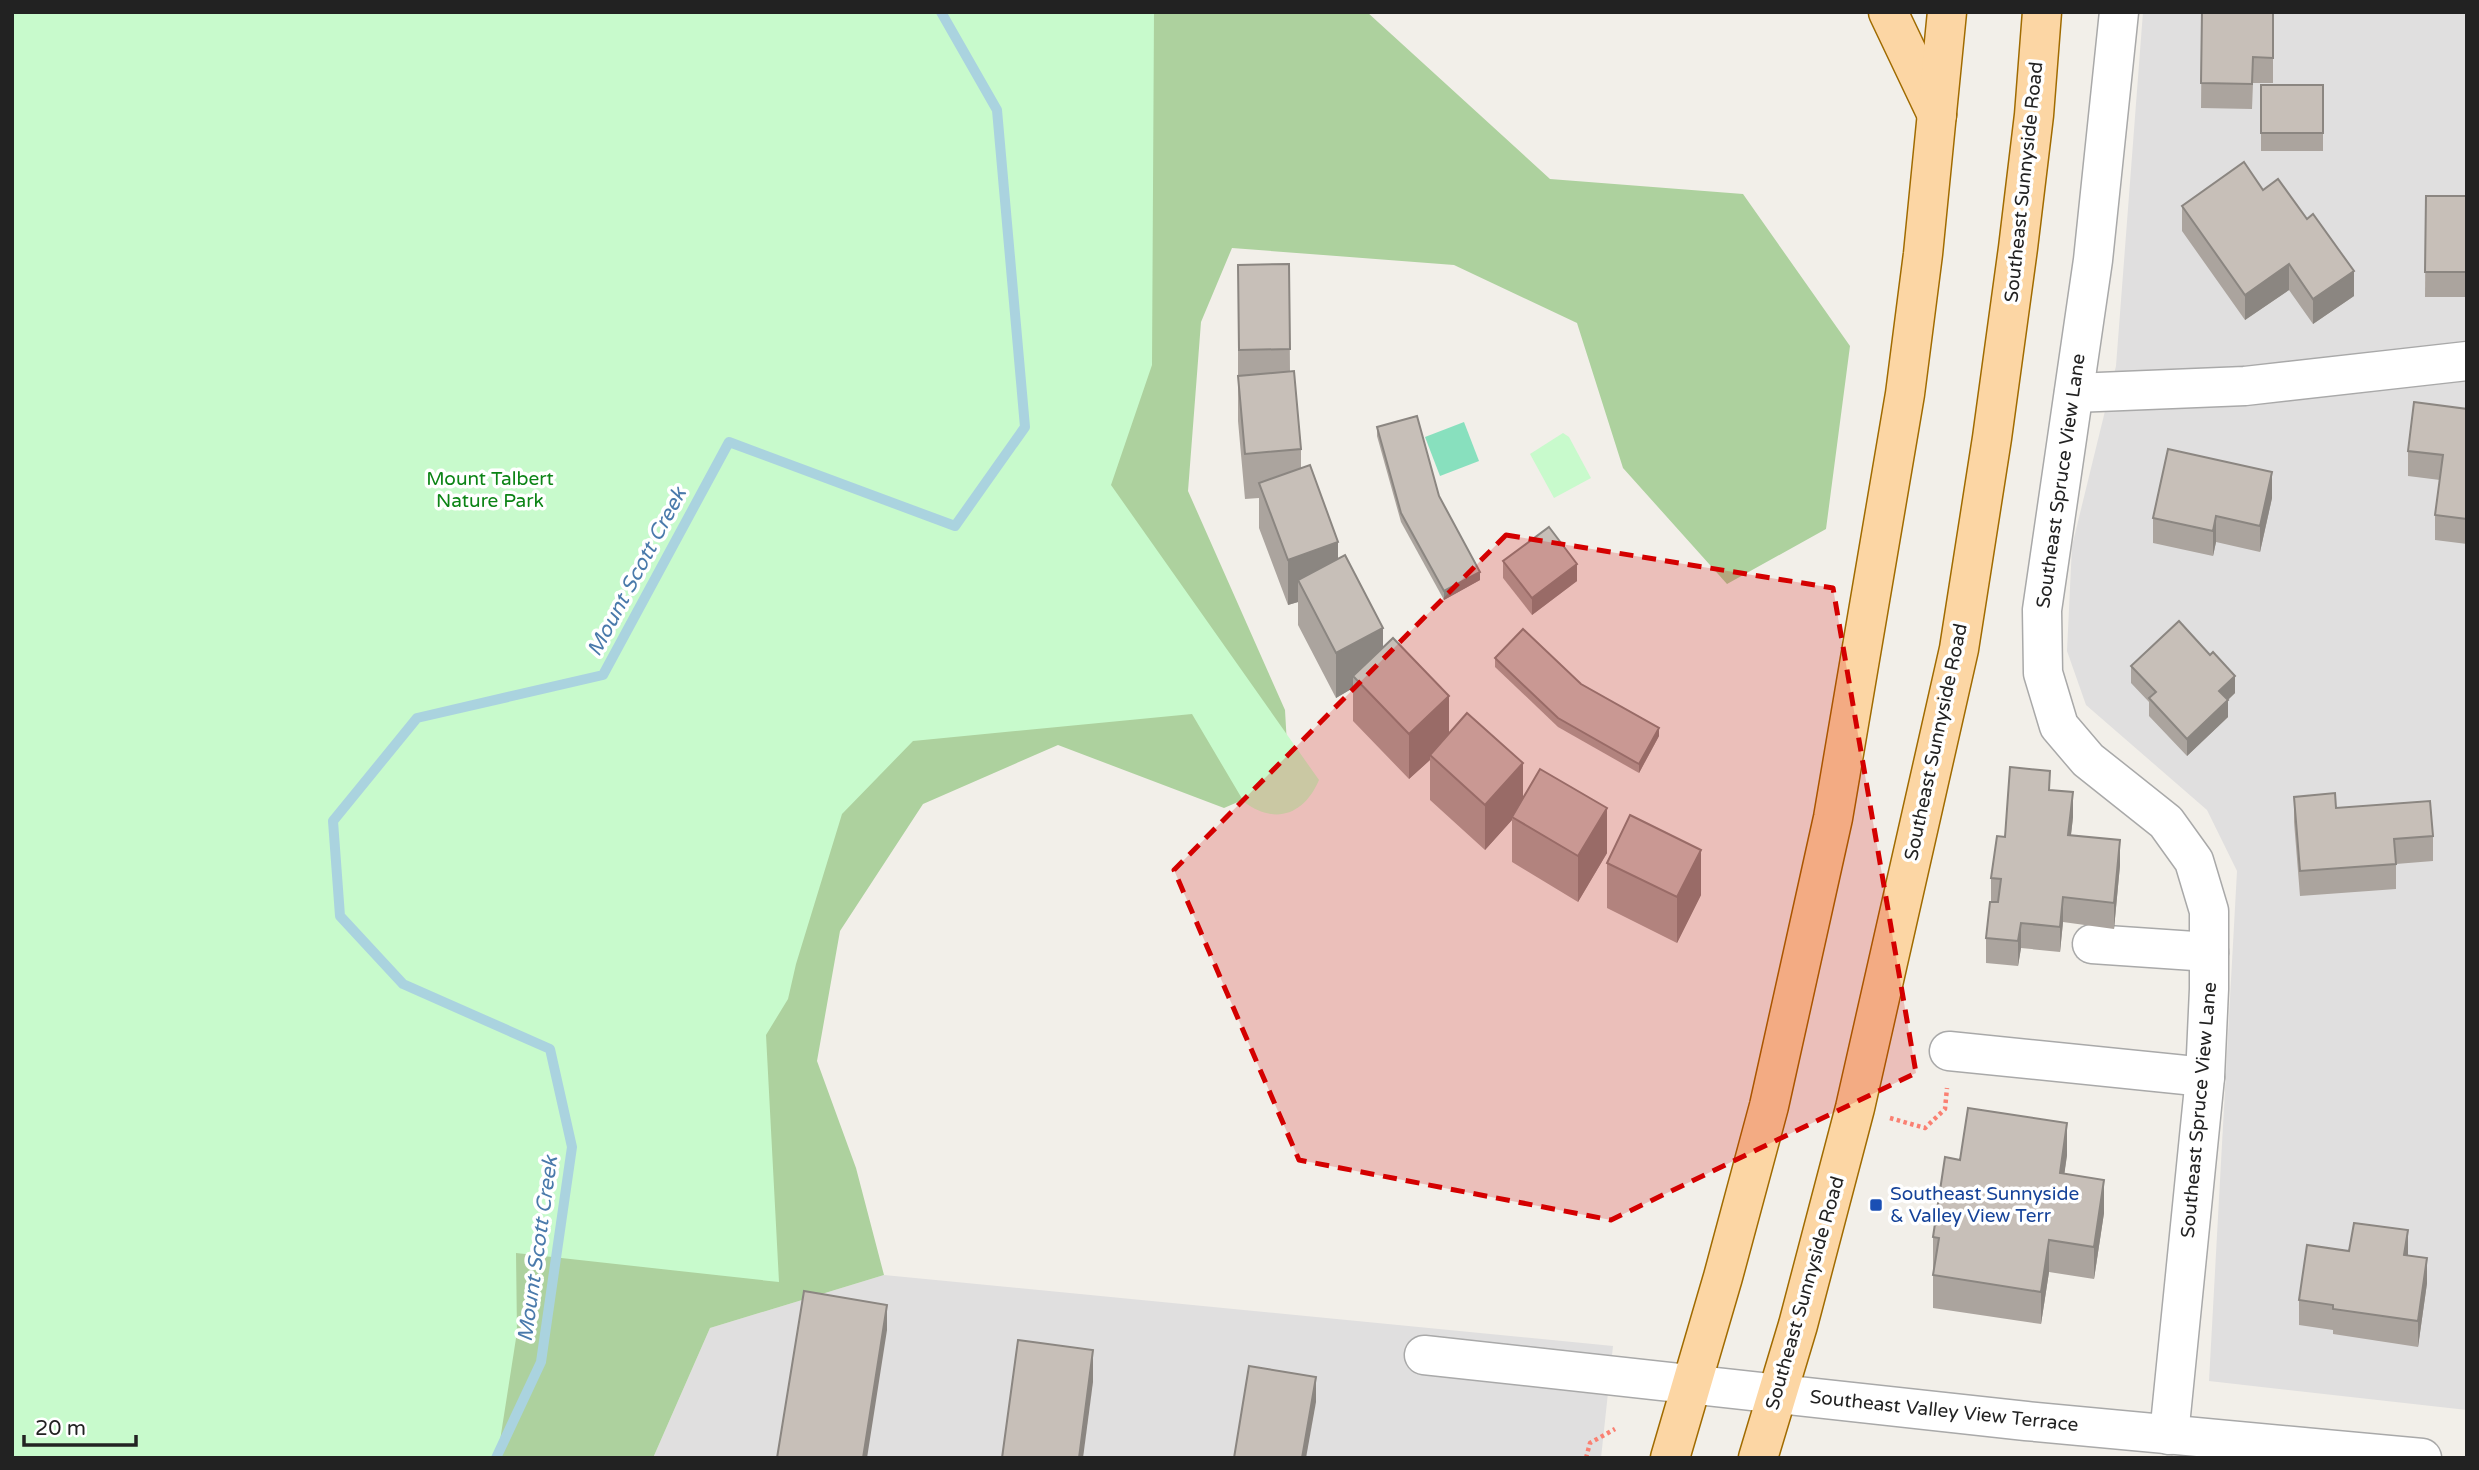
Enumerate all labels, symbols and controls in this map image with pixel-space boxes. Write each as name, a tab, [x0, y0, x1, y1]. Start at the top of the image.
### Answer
street label: Southeast Sunnyside Road	[2000, 61, 2048, 303]
street label: Southeast Spruce View Lane	[2032, 352, 2090, 610]
park label: Mount Talbert Nature Park	[426, 468, 554, 512]
water label: Mount Scott Creek	[582, 482, 693, 661]
street label: Southeast Sunnyside Road	[1900, 621, 1972, 863]
street label: Southeast Spruce View Lane	[2177, 981, 2221, 1239]
water label: Mount Scott Creek	[513, 1153, 564, 1343]
street label: Southeast Sunnyside Road	[1761, 1174, 1849, 1412]
place label: Southeast Sunnyside & Valley View Terr	[1890, 1183, 2079, 1227]
marker: Southeast Sunnyside & Valley View Terr	[1868, 1197, 1884, 1213]
street label: Southeast Valley View Terrace	[1809, 1386, 2079, 1436]
scale bar	[24, 1404, 136, 1448]
text: 20 m	[35, 1416, 86, 1441]

